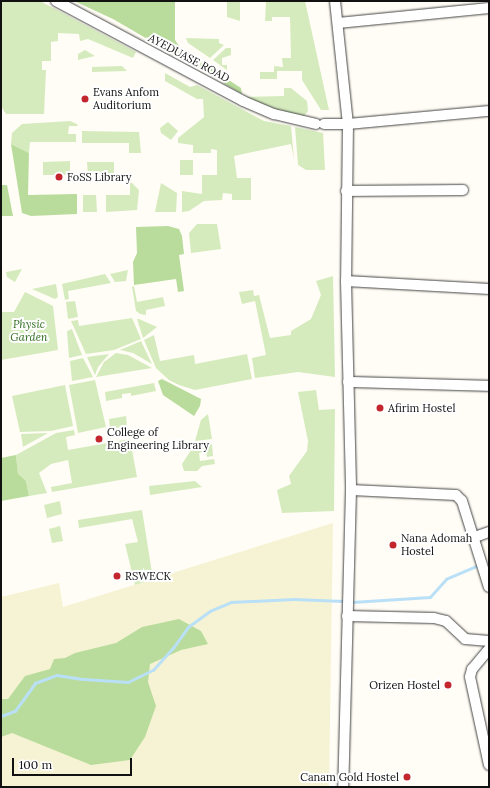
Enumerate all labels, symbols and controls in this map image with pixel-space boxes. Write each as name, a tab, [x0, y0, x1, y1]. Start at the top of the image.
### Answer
street label: AYEDUASE ROAD	[146, 31, 232, 85]
place label: Evans Anfom Auditorium	[93, 86, 159, 112]
marker: Evans Anfom Auditorium	[80, 94, 90, 104]
place label: FoSS Library	[67, 170, 132, 184]
marker: FoSS Library	[54, 172, 64, 182]
park label: Physic Garden	[10, 318, 48, 344]
place label: Afirim Hostel	[388, 401, 455, 415]
marker: Afirim Hostel	[375, 403, 385, 413]
place label: College of Engineering Library	[107, 426, 209, 452]
marker: College of Engineering Library	[94, 434, 104, 444]
place label: Nana Adomah Hostel	[401, 532, 472, 558]
marker: Nana Adomah Hostel	[388, 540, 398, 550]
place label: RSWECK	[125, 569, 171, 583]
marker: RSWECK	[112, 571, 122, 581]
place label: Orizen Hostel	[369, 678, 440, 692]
marker: Orizen Hostel	[443, 680, 453, 690]
scale bar	[14, 750, 134, 776]
text: 100 m	[19, 757, 52, 772]
place label: Canam Gold Hostel	[300, 770, 399, 784]
marker: Canam Gold Hostel	[402, 772, 412, 782]

